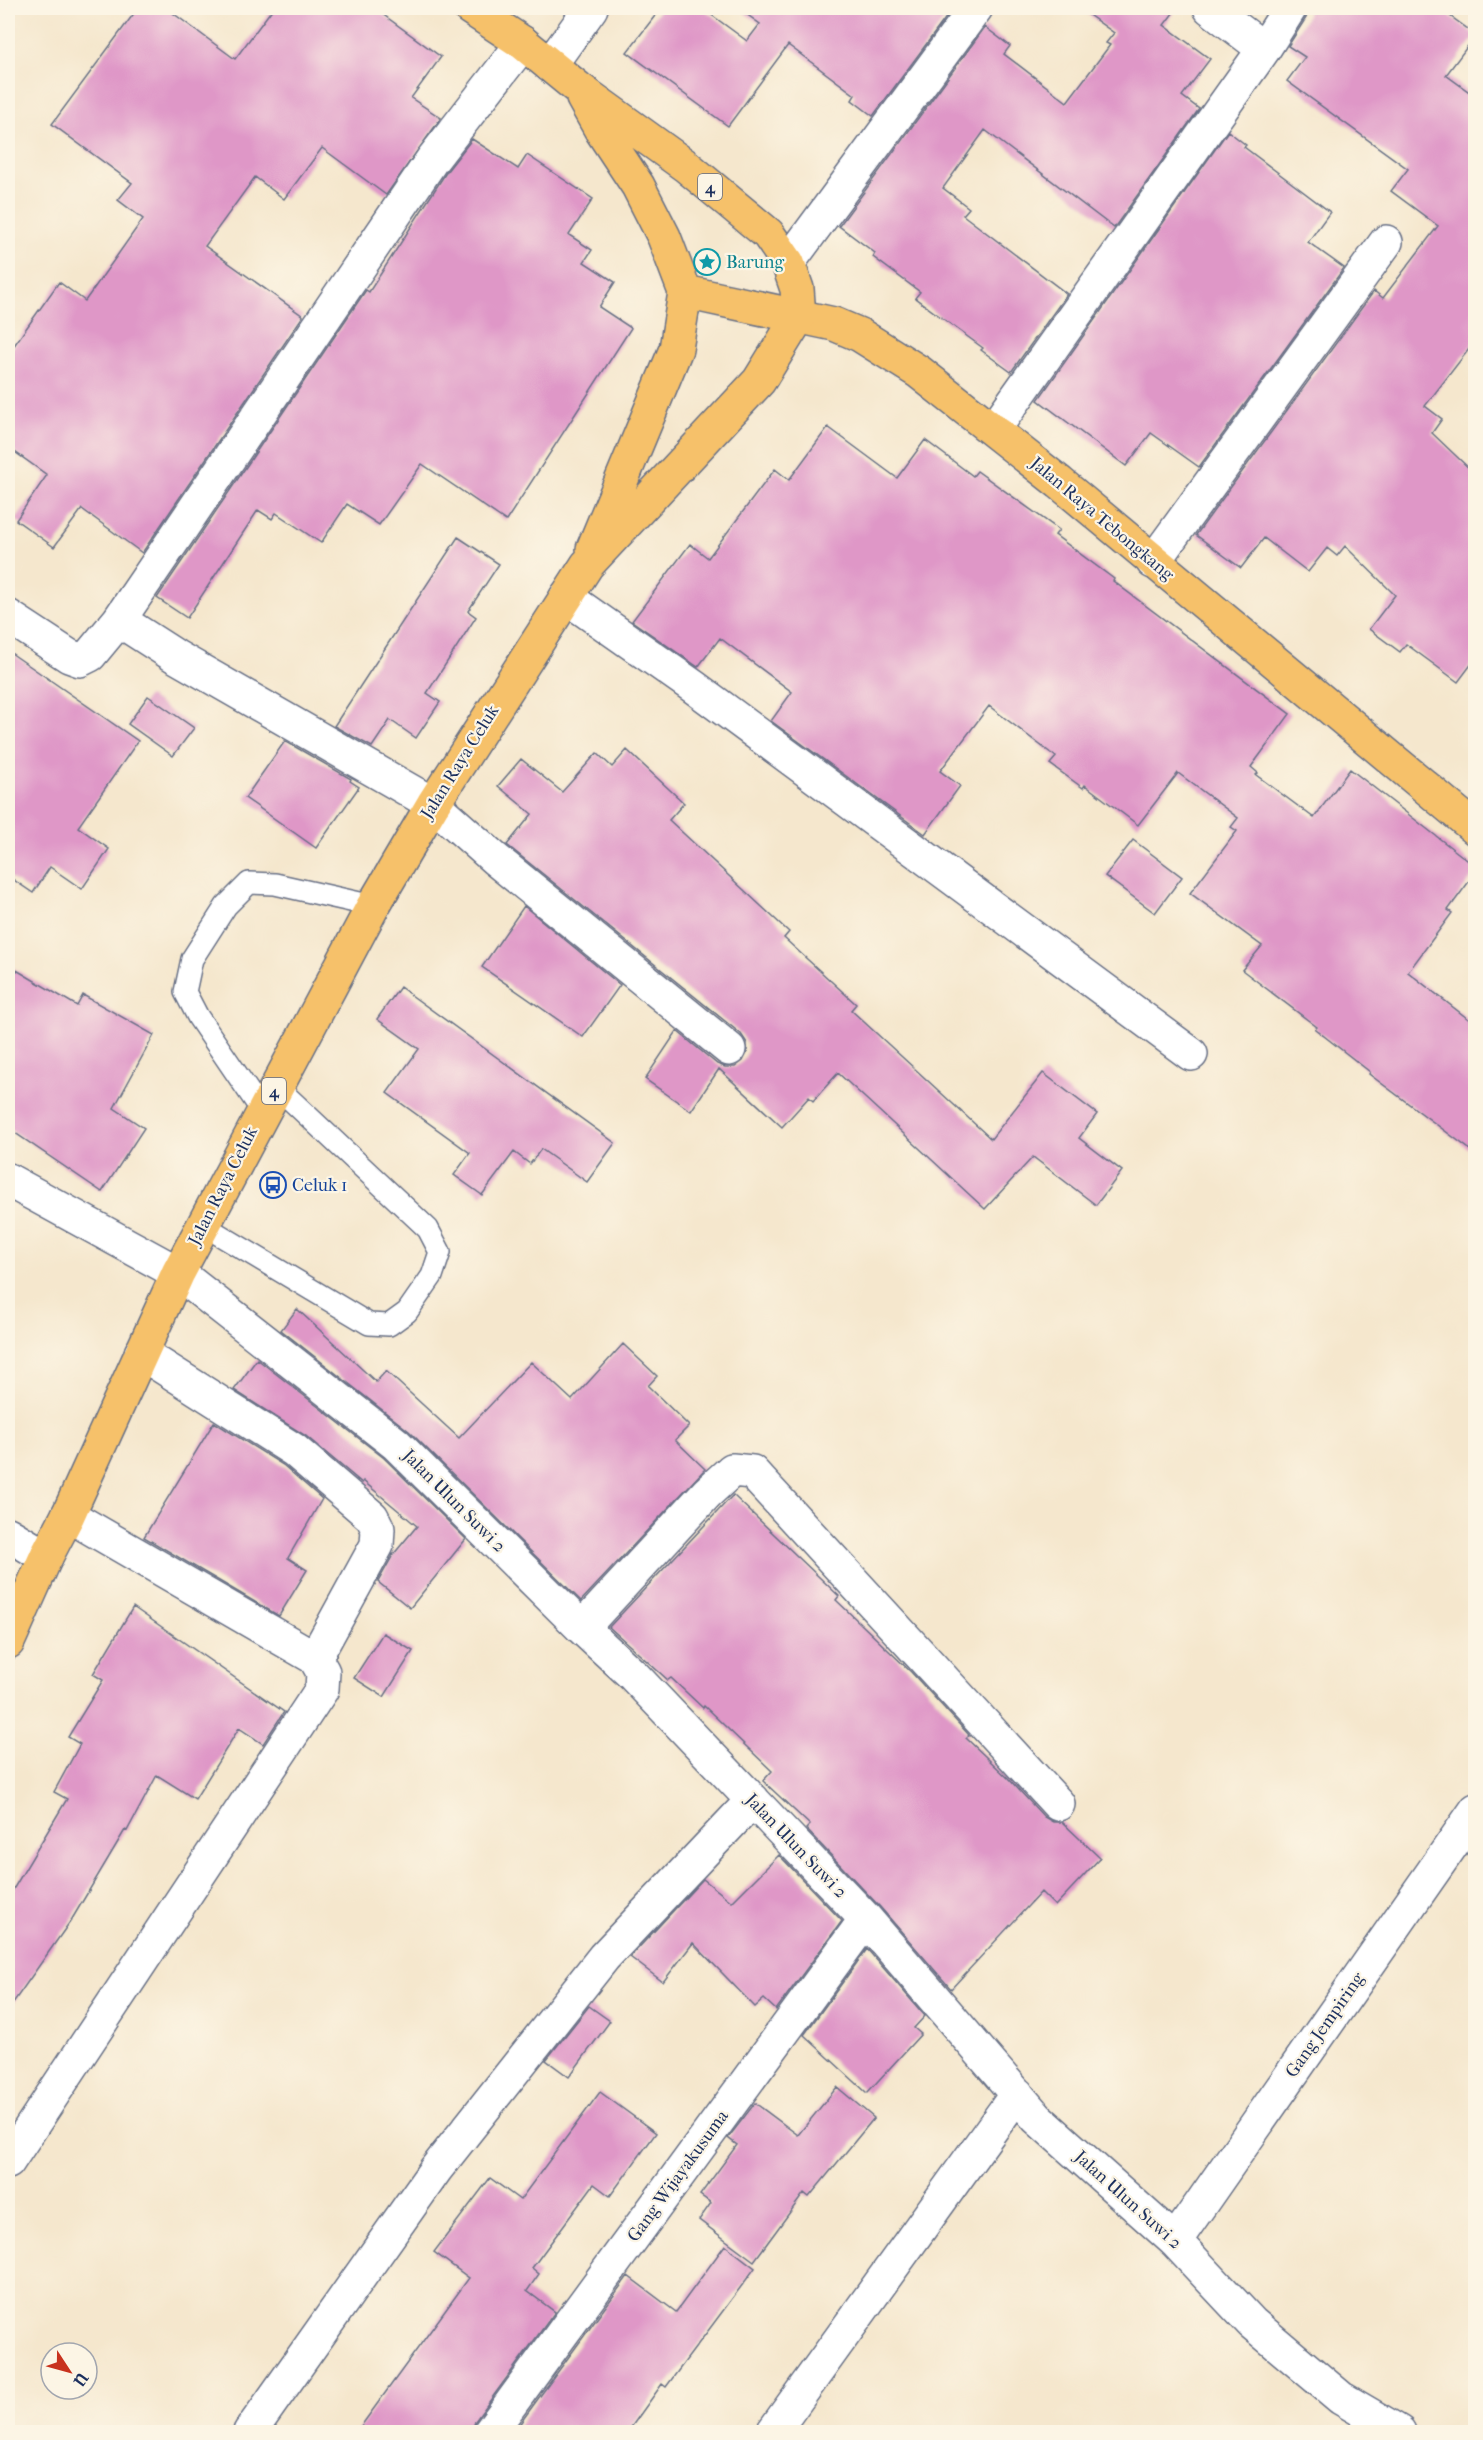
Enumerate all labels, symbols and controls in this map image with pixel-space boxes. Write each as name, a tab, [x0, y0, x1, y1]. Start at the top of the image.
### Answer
road number: 4	[698, 174, 722, 200]
place icon: Barung	[692, 247, 722, 277]
place label: Barung	[726, 252, 784, 273]
street label: Jalan Raya Tebongkang	[1024, 452, 1178, 585]
street label: Jalan Raya Celuk	[415, 700, 504, 825]
road number: 4	[262, 1078, 286, 1104]
street label: Jalan Raya Celuk	[183, 1122, 262, 1251]
bus stop icon: Celuk 1	[258, 1170, 288, 1200]
place label: Celuk 1	[292, 1175, 348, 1196]
street label: Jalan Ulun Suwi 2	[397, 1444, 510, 1557]
street label: Jalan Ulun Suwi 2	[740, 1788, 851, 1903]
street label: Gang Jempiring	[1281, 1968, 1369, 2082]
street label: Gang Wijayakusuma	[623, 2105, 733, 2246]
street label: Jalan Ulun Suwi 2	[1069, 2145, 1186, 2254]
north arrow	[39, 2341, 99, 2401]
text: U	[69, 2368, 93, 2391]

